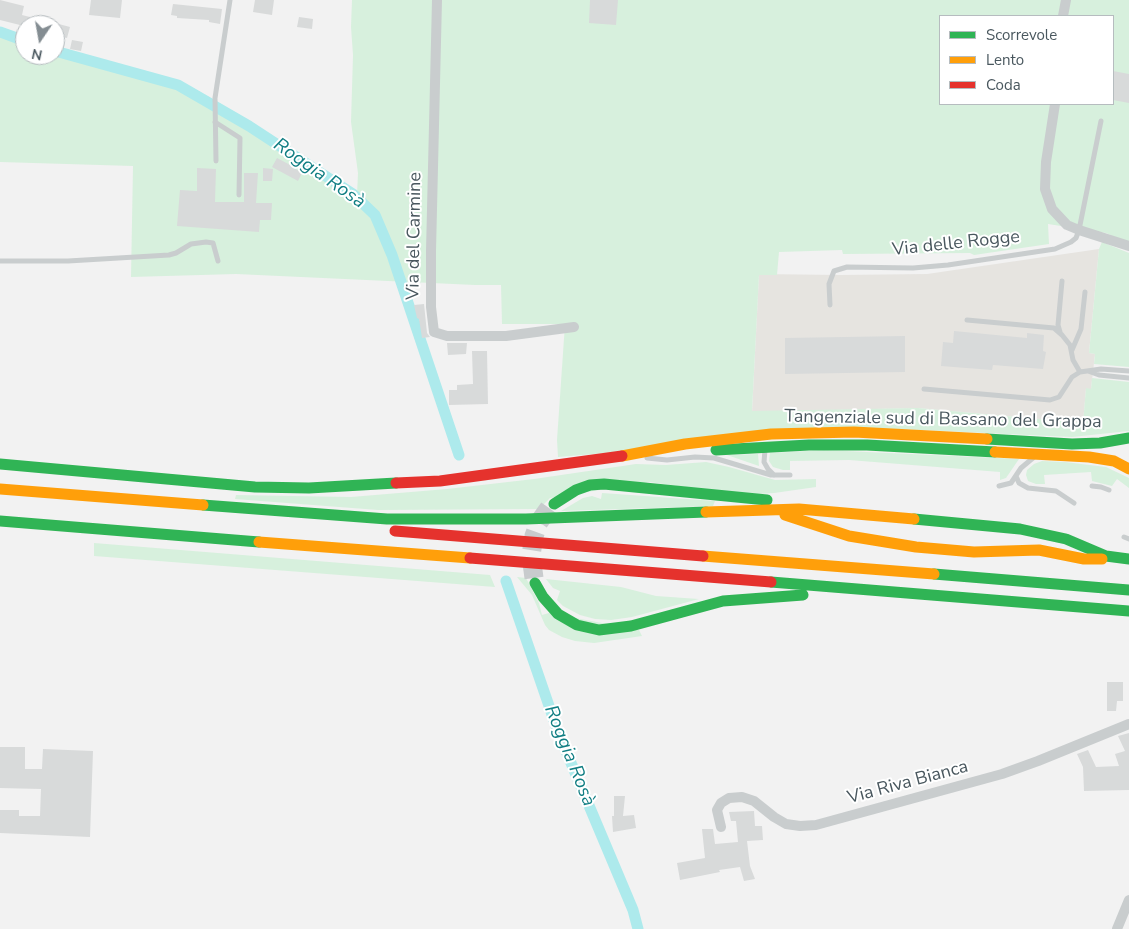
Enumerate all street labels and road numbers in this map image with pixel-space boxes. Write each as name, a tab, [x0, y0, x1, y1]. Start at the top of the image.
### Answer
street label: Via del Carmine	[403, 172, 427, 300]
street label: Via delle Rogge	[891, 227, 1021, 261]
street label: Tangenziale sud di Bassano del Grappa	[784, 406, 1102, 434]
street label: Via Riva Bianca	[845, 757, 971, 809]

